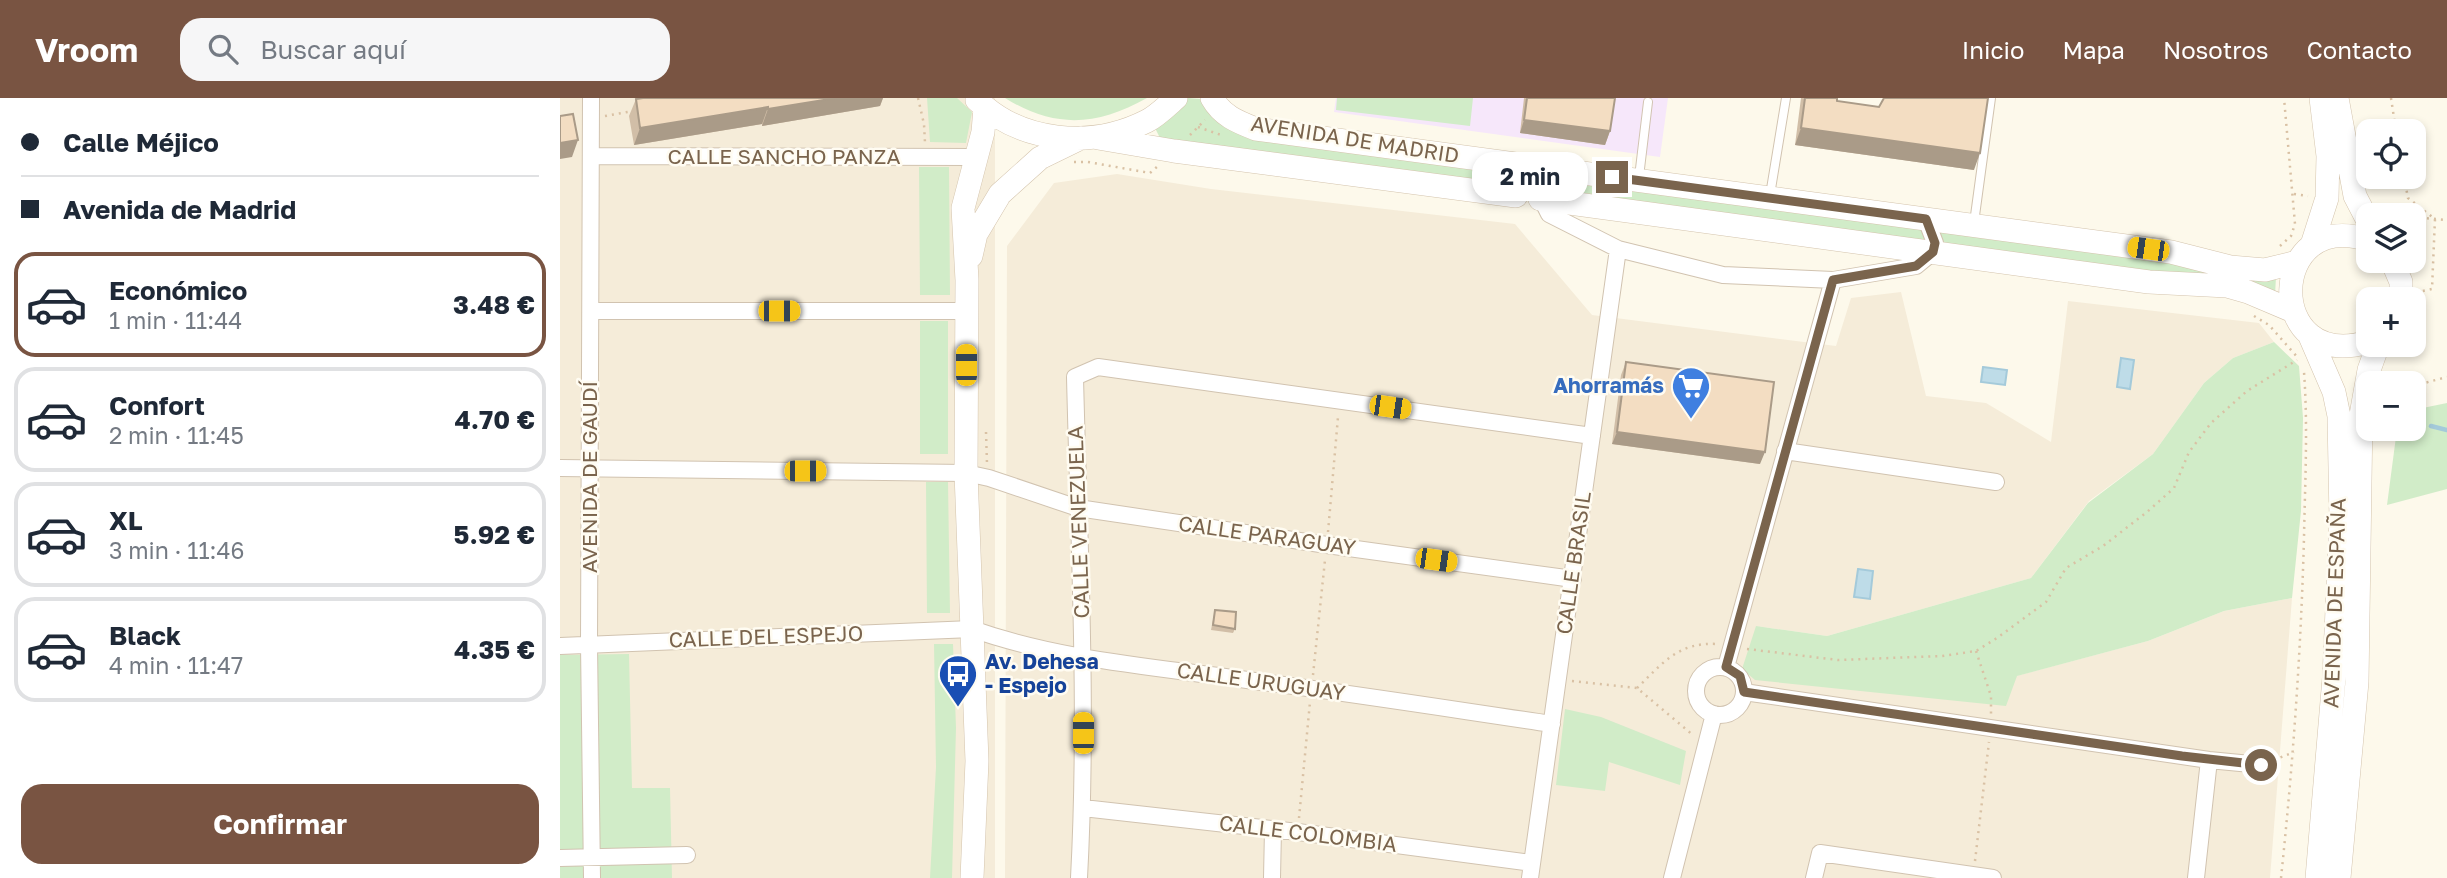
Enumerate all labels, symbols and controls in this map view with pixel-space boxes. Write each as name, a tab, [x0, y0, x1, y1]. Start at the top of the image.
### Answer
search box	[180, 18, 670, 81]
text: Vroom	[35, 30, 138, 69]
icon: search	[204, 30, 242, 68]
text: Buscar aquí	[260, 34, 406, 65]
text: Inicio	[1962, 35, 2024, 64]
text: Mapa	[2062, 35, 2125, 64]
text: Nosotros	[2163, 35, 2269, 64]
text: Contacto	[2307, 35, 2412, 64]
street label: AVENIDA DE MADRID	[1249, 110, 1461, 168]
map controls	[2356, 119, 2426, 441]
button: locate	[2356, 119, 2426, 189]
text: Calle Méjico	[63, 127, 219, 158]
street label: CALLE SANCHO PANZA	[668, 143, 901, 169]
callout: 2 min	[1472, 153, 1588, 202]
route end	[1596, 161, 1628, 193]
text: 2 min	[1500, 162, 1560, 190]
text: Avenida de Madrid	[63, 194, 296, 225]
button: layers	[2356, 203, 2426, 273]
car	[2126, 236, 2171, 262]
icon: car	[25, 273, 88, 336]
text: Económico	[109, 275, 247, 306]
button: +	[2356, 287, 2426, 357]
text: 3.48 €	[453, 289, 535, 320]
car	[759, 301, 801, 322]
text: 1 min · 11:44	[109, 306, 242, 334]
car	[956, 344, 977, 386]
supermarket icon: Ahorramás	[1670, 365, 1712, 420]
button: −	[2356, 371, 2426, 441]
place label: Ahorramás	[1553, 372, 1664, 398]
street label: AVENIDA DE GAUDÍ	[576, 379, 602, 573]
icon: car	[25, 388, 88, 451]
text: Confort	[109, 390, 205, 421]
car	[1368, 394, 1413, 420]
text: 4.70 €	[455, 404, 535, 435]
text: 2 min · 11:45	[109, 421, 244, 449]
street label: CALLE VENEZUELA	[1062, 425, 1094, 619]
car	[785, 461, 827, 482]
street label: CALLE BRASIL	[1550, 490, 1596, 636]
street label: AVENIDA DE ESPAÑA	[2317, 497, 2351, 709]
icon: car	[25, 503, 88, 566]
text: XL	[109, 505, 143, 536]
street label: CALLE PARAGUAY	[1177, 510, 1358, 560]
text: 5.92 €	[454, 519, 535, 550]
text: 3 min · 11:46	[109, 536, 244, 564]
car	[1414, 547, 1459, 573]
icon: car	[25, 618, 88, 681]
text: Black	[109, 620, 181, 651]
street label: CALLE DEL ESPEJO	[668, 620, 864, 652]
text: 4.35 €	[454, 634, 535, 665]
place label: Av. Dehesa - Espejo	[985, 648, 1099, 698]
text: 4 min · 11:47	[109, 651, 243, 679]
bus stop icon: Av. Dehesa - Espejo	[937, 653, 979, 708]
street label: CALLE URUGUAY	[1175, 656, 1347, 706]
car	[1073, 712, 1094, 754]
route start	[2245, 749, 2277, 781]
button: Confirmar	[21, 784, 539, 864]
street label: CALLE COLOMBIA	[1218, 809, 1399, 857]

